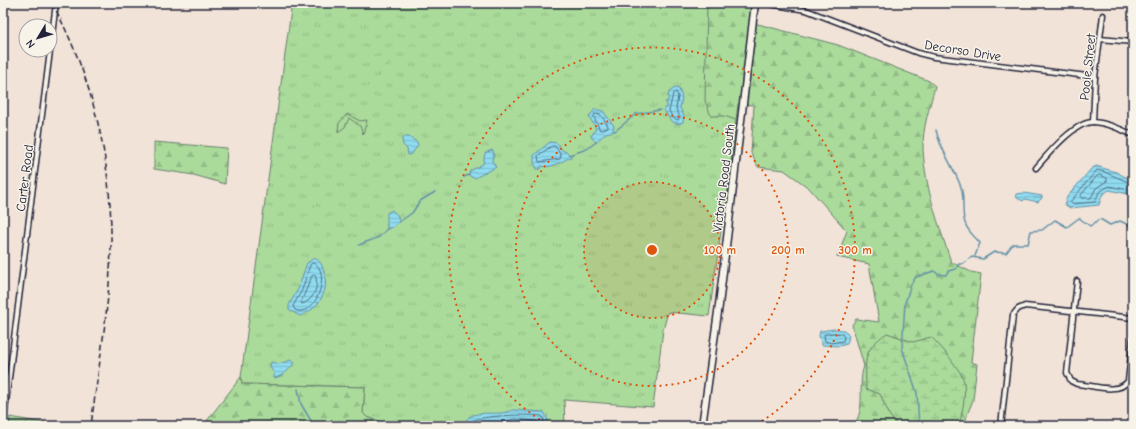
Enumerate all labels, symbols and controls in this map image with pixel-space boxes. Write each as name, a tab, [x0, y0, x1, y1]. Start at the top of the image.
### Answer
north arrow	[18, 18, 58, 58]
street label: Poole Street	[1077, 32, 1099, 101]
text: N	[23, 37, 38, 51]
street label: Decorso Drive	[923, 37, 1003, 64]
street label: Victoria Road South	[709, 123, 738, 233]
street label: Carter Road	[13, 144, 36, 212]
centre of rings	[645, 243, 659, 257]
text: 100 m	[704, 243, 736, 257]
text: 200 m	[771, 243, 805, 257]
text: 300 m	[838, 243, 872, 257]

